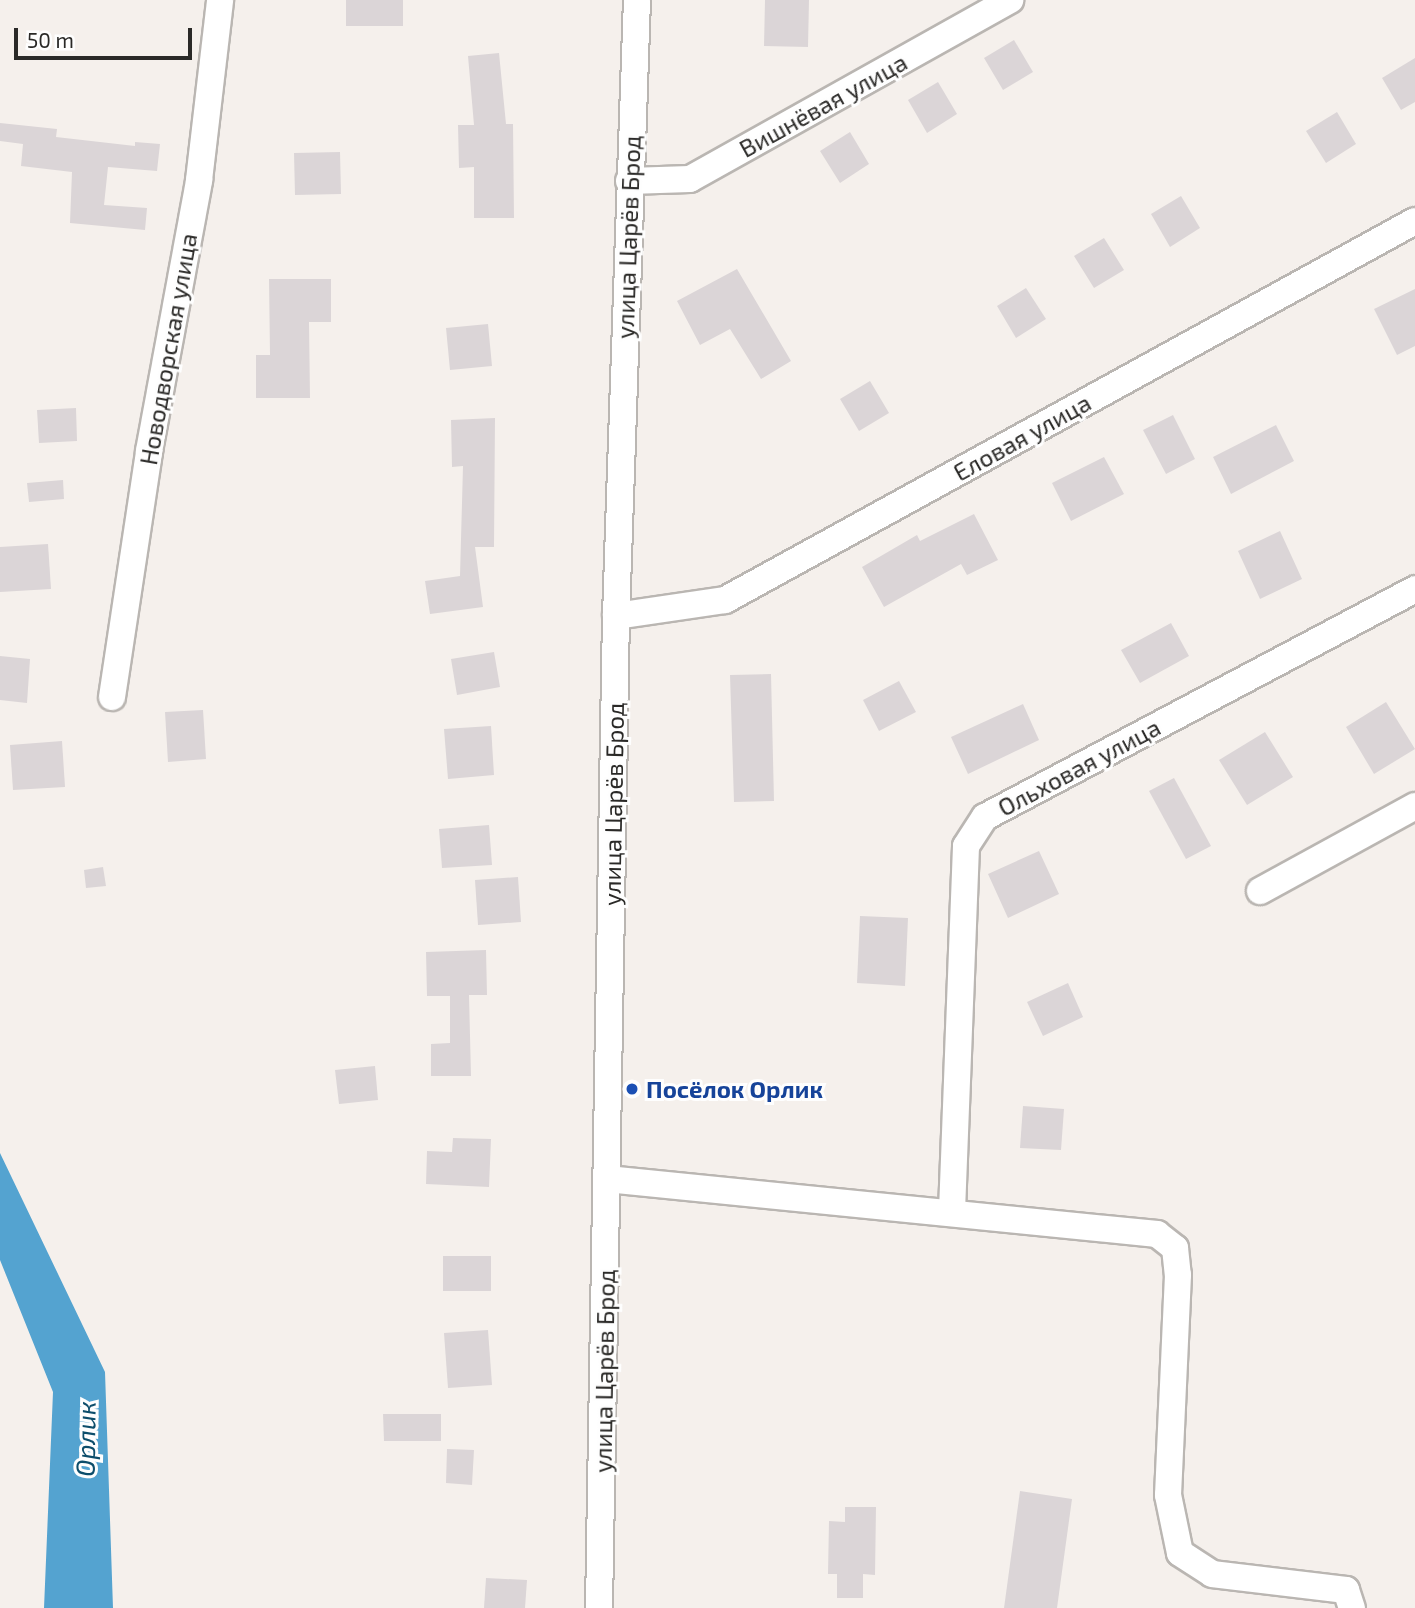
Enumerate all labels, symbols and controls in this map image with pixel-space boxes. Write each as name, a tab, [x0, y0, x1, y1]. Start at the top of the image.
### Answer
scale bar	[18, 14, 196, 58]
text: 50 m	[27, 27, 74, 52]
street label: Вишнёвая улица	[734, 47, 912, 163]
street label: улица Царёв Брод	[610, 135, 646, 339]
street label: Новодворская улица	[133, 231, 203, 467]
street label: Еловая улица	[948, 387, 1096, 487]
street label: улица Царёв Брод	[597, 702, 629, 906]
street label: Ольховая улица	[993, 712, 1165, 822]
place label: Посёлок Орлик	[646, 1075, 823, 1103]
marker: Посёлок Орлик	[624, 1081, 640, 1097]
street label: улица Царёв Брод	[588, 1269, 620, 1473]
water label: Орлик	[69, 1401, 101, 1477]

